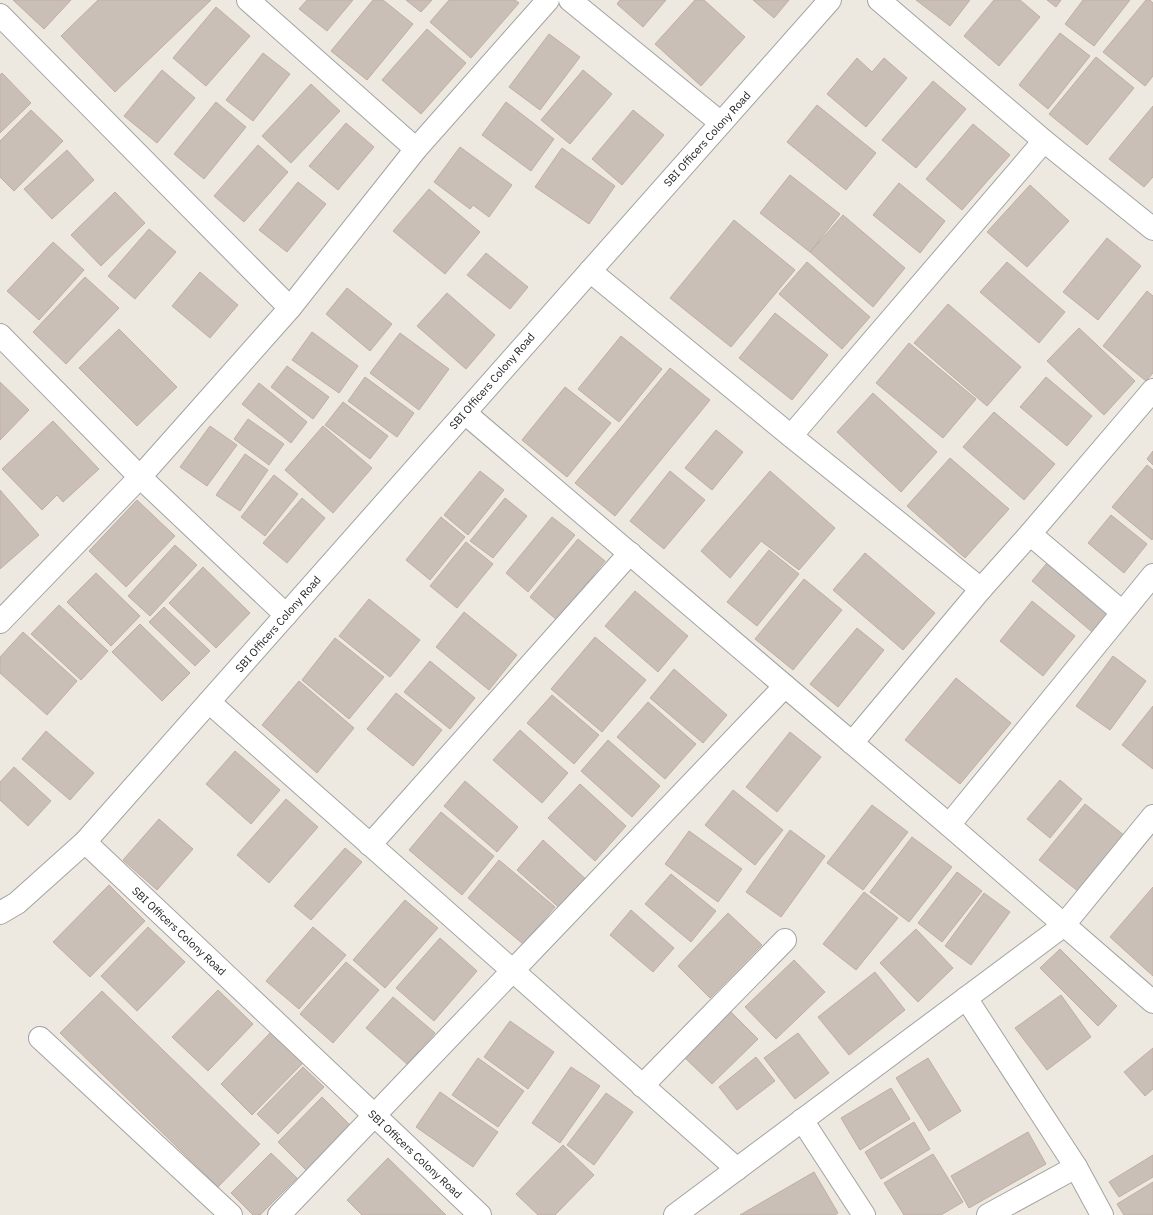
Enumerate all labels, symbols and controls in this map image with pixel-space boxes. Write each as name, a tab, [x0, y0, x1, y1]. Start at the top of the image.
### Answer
street label: SBI Officers Colony Road	[661, 88, 753, 190]
street label: SBI Officers Colony Road	[446, 330, 538, 432]
street label: SBI Officers Colony Road	[232, 573, 324, 675]
street label: SBI Officers Colony Road	[129, 884, 229, 978]
street label: SBI Officers Colony Road	[365, 1107, 465, 1201]

